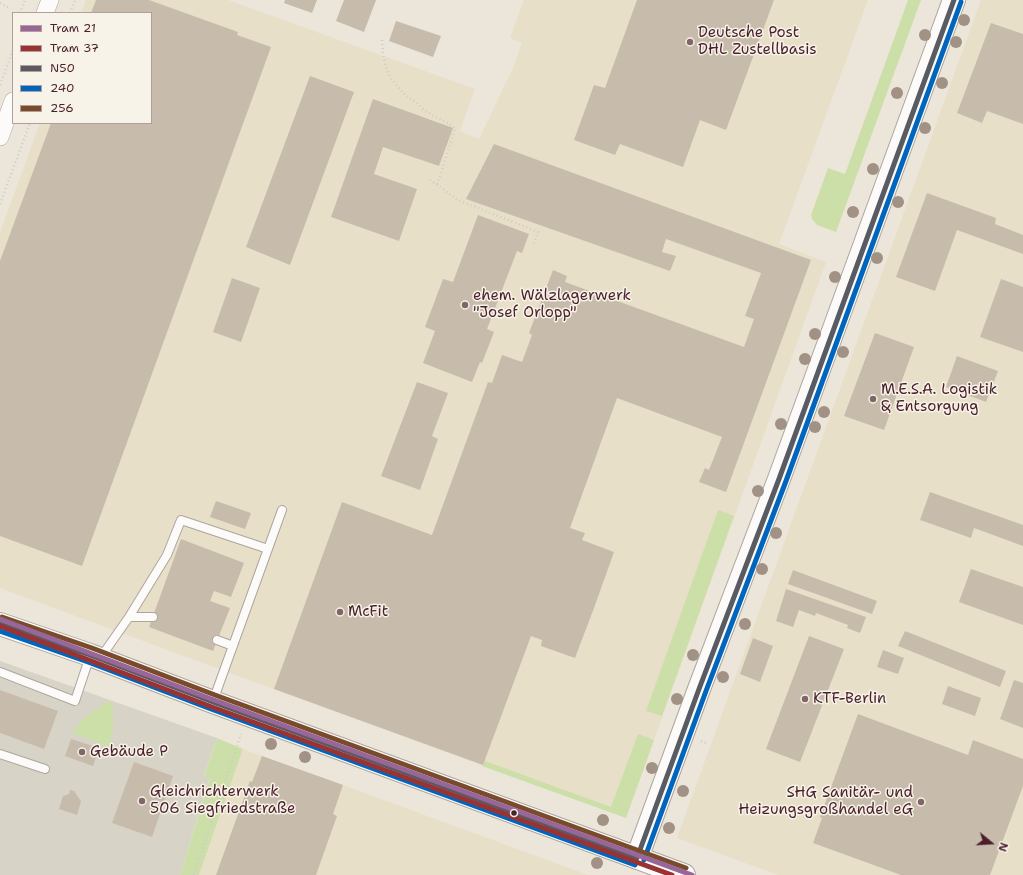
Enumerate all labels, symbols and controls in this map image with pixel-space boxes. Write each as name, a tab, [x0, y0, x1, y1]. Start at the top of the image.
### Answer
legend	[12, 12, 152, 124]
text: Tram 21	[50, 20, 96, 36]
place label: Deutsche Post DHL Zustellbasis	[698, 24, 817, 59]
marker: Deutsche Post DHL Zustellbasis	[685, 37, 695, 47]
text: Tram 37	[50, 40, 99, 56]
text: N50	[50, 60, 75, 76]
text: 240	[50, 80, 74, 96]
text: 256	[50, 100, 74, 116]
place label: ehem. Wälzlagerwerk "Josef Orlopp"	[473, 287, 631, 322]
marker: ehem. Wälzlagerwerk "Josef Orlopp"	[460, 300, 470, 310]
place label: M.E.S.A. Logistik & Entsorgung	[881, 381, 997, 416]
marker: M.E.S.A. Logistik & Entsorgung	[868, 394, 878, 404]
place label: McFit	[348, 603, 388, 621]
marker: McFit	[335, 607, 345, 617]
place label: KTF-Berlin	[813, 690, 886, 708]
marker: KTF-Berlin	[800, 694, 810, 704]
place label: Gebäude P	[90, 743, 168, 761]
marker: Gebäude P	[77, 747, 87, 757]
place label: Gleichrichterwerk 506 Siegfriedstraße	[150, 783, 295, 818]
place label: SHG Sanitär- und Heizungsgroßhandel eG	[738, 784, 913, 819]
marker: Gleichrichterwerk 506 Siegfriedstraße	[137, 796, 147, 806]
marker: SHG Sanitär- und Heizungsgroßhandel eG	[916, 797, 926, 807]
unlabelled marker	[509, 808, 519, 818]
north arrow	[971, 823, 1011, 863]
text: N	[994, 840, 1011, 853]

